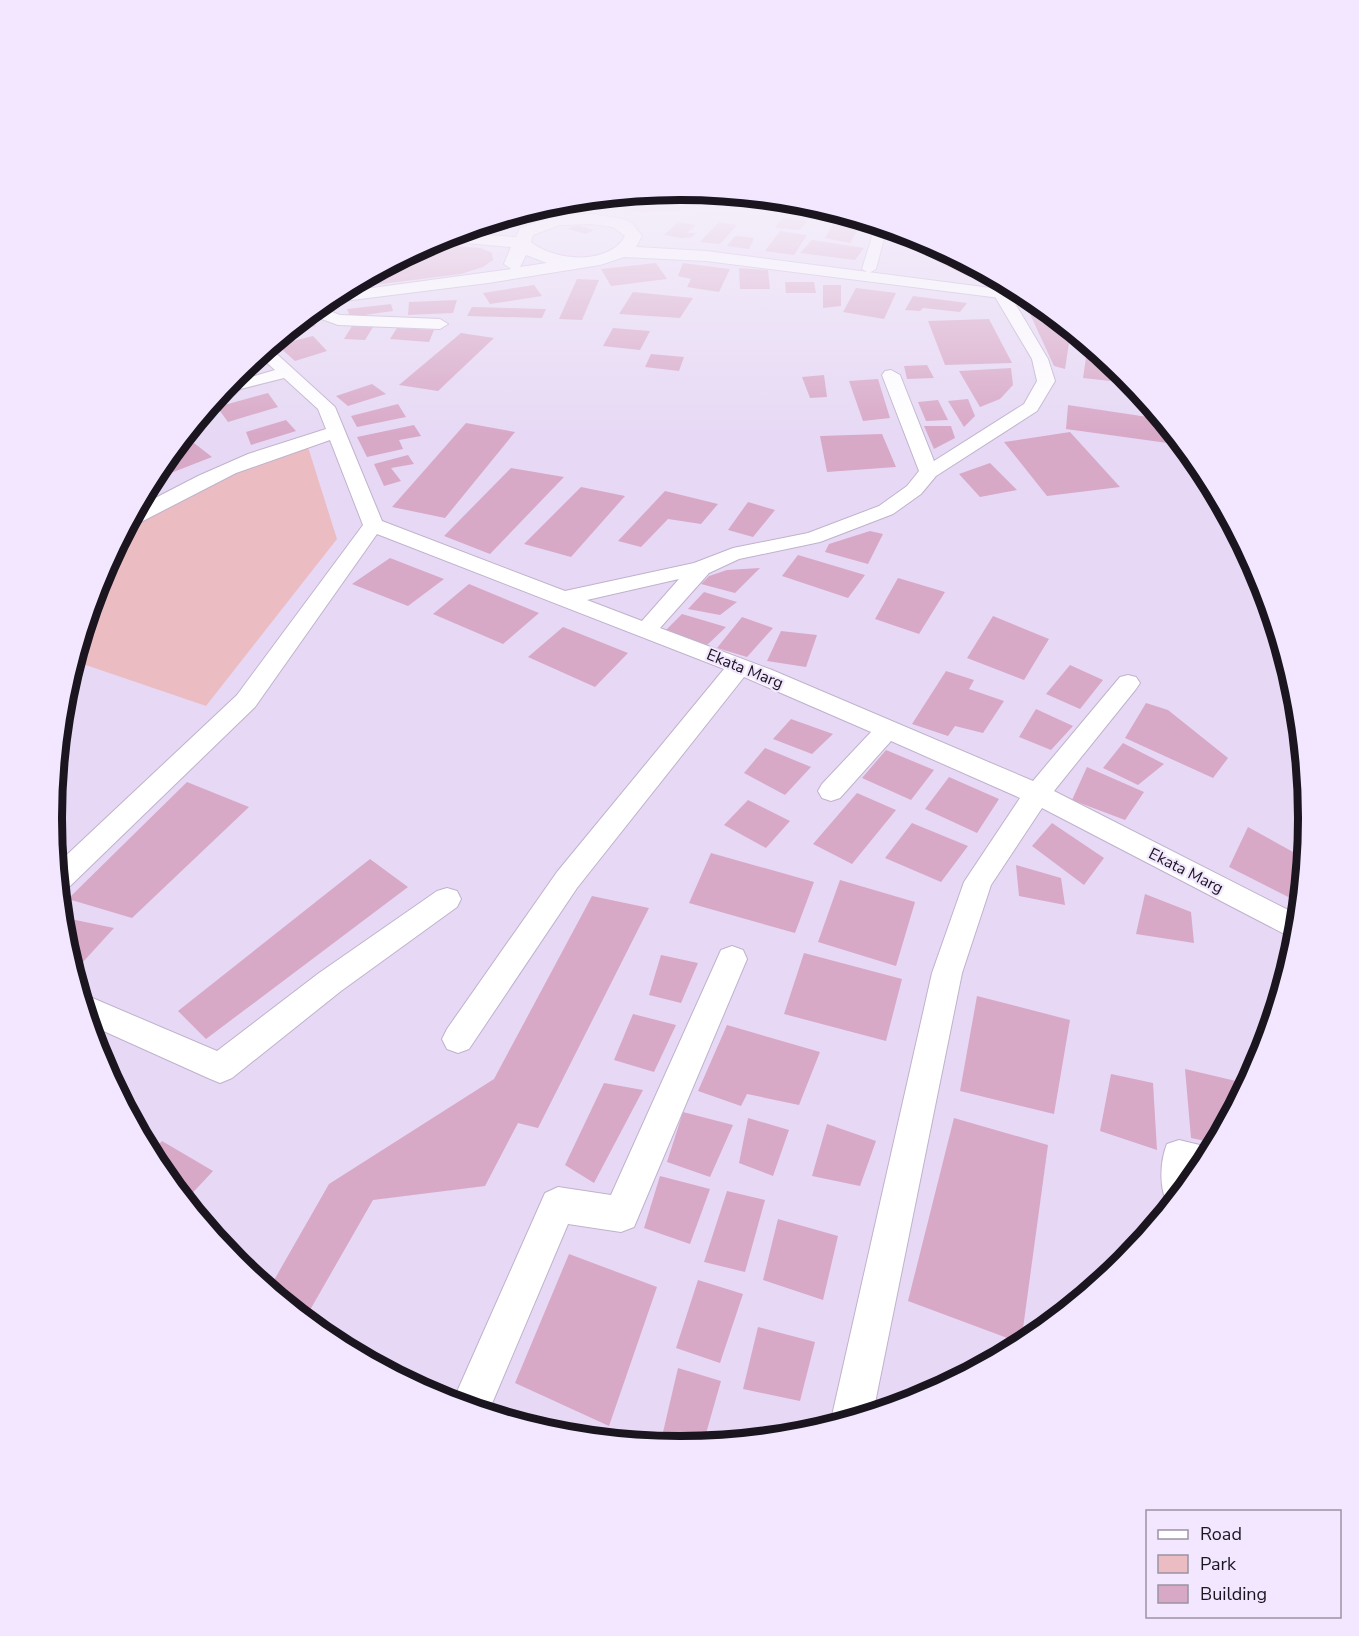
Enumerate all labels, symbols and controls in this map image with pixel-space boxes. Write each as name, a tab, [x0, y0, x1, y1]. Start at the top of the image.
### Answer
street label: Ekata Marg	[703, 644, 787, 694]
street label: Ekata Marg	[1145, 843, 1227, 899]
legend	[1146, 1510, 1341, 1618]
text: Road	[1200, 1522, 1242, 1546]
text: Park	[1200, 1552, 1237, 1576]
text: Building	[1200, 1582, 1267, 1606]

